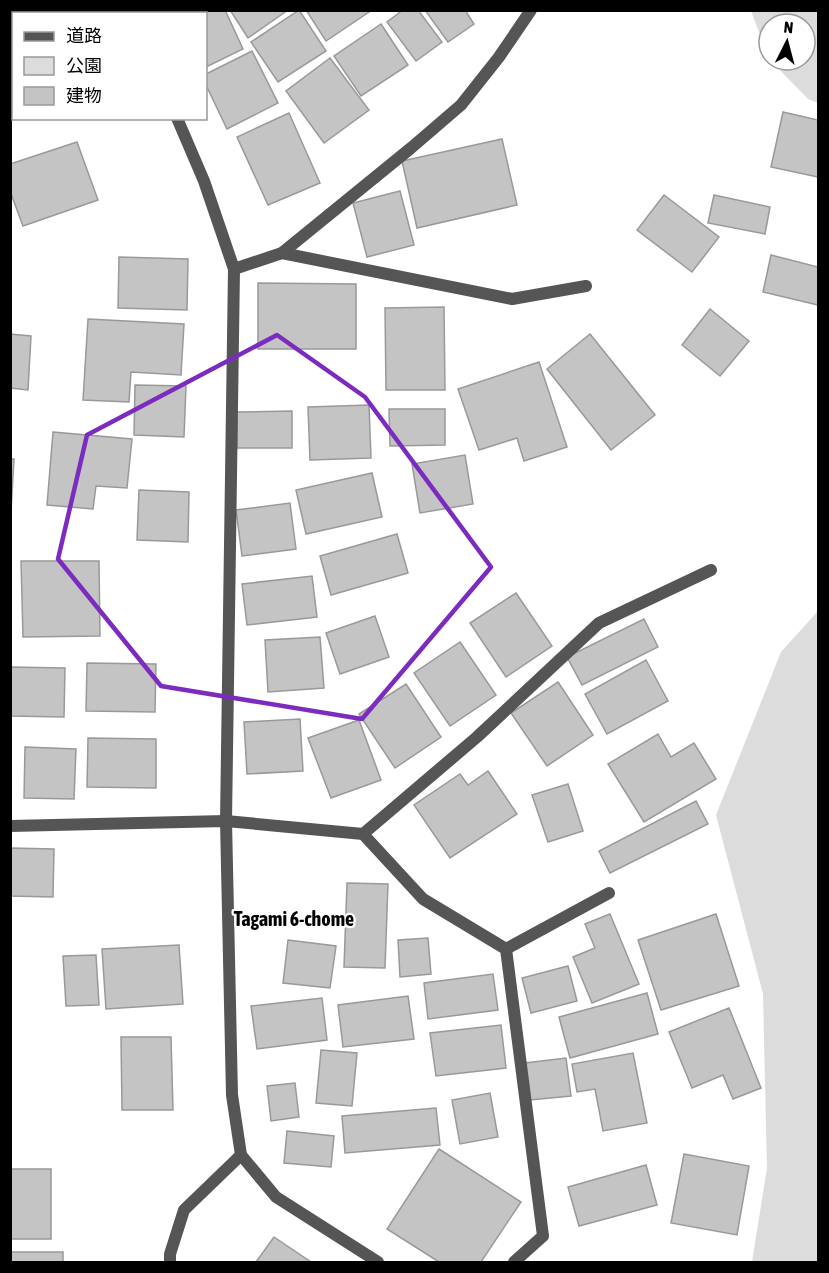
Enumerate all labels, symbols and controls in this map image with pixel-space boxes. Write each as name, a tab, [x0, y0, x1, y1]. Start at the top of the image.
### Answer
legend	[12, 12, 207, 120]
north arrow	[757, 12, 817, 72]
text: N	[783, 18, 794, 37]
text: 道路	[66, 25, 102, 46]
text: 公園	[66, 55, 102, 76]
text: 建物	[66, 85, 102, 106]
district label: Tagami 6-chome	[234, 907, 354, 930]

